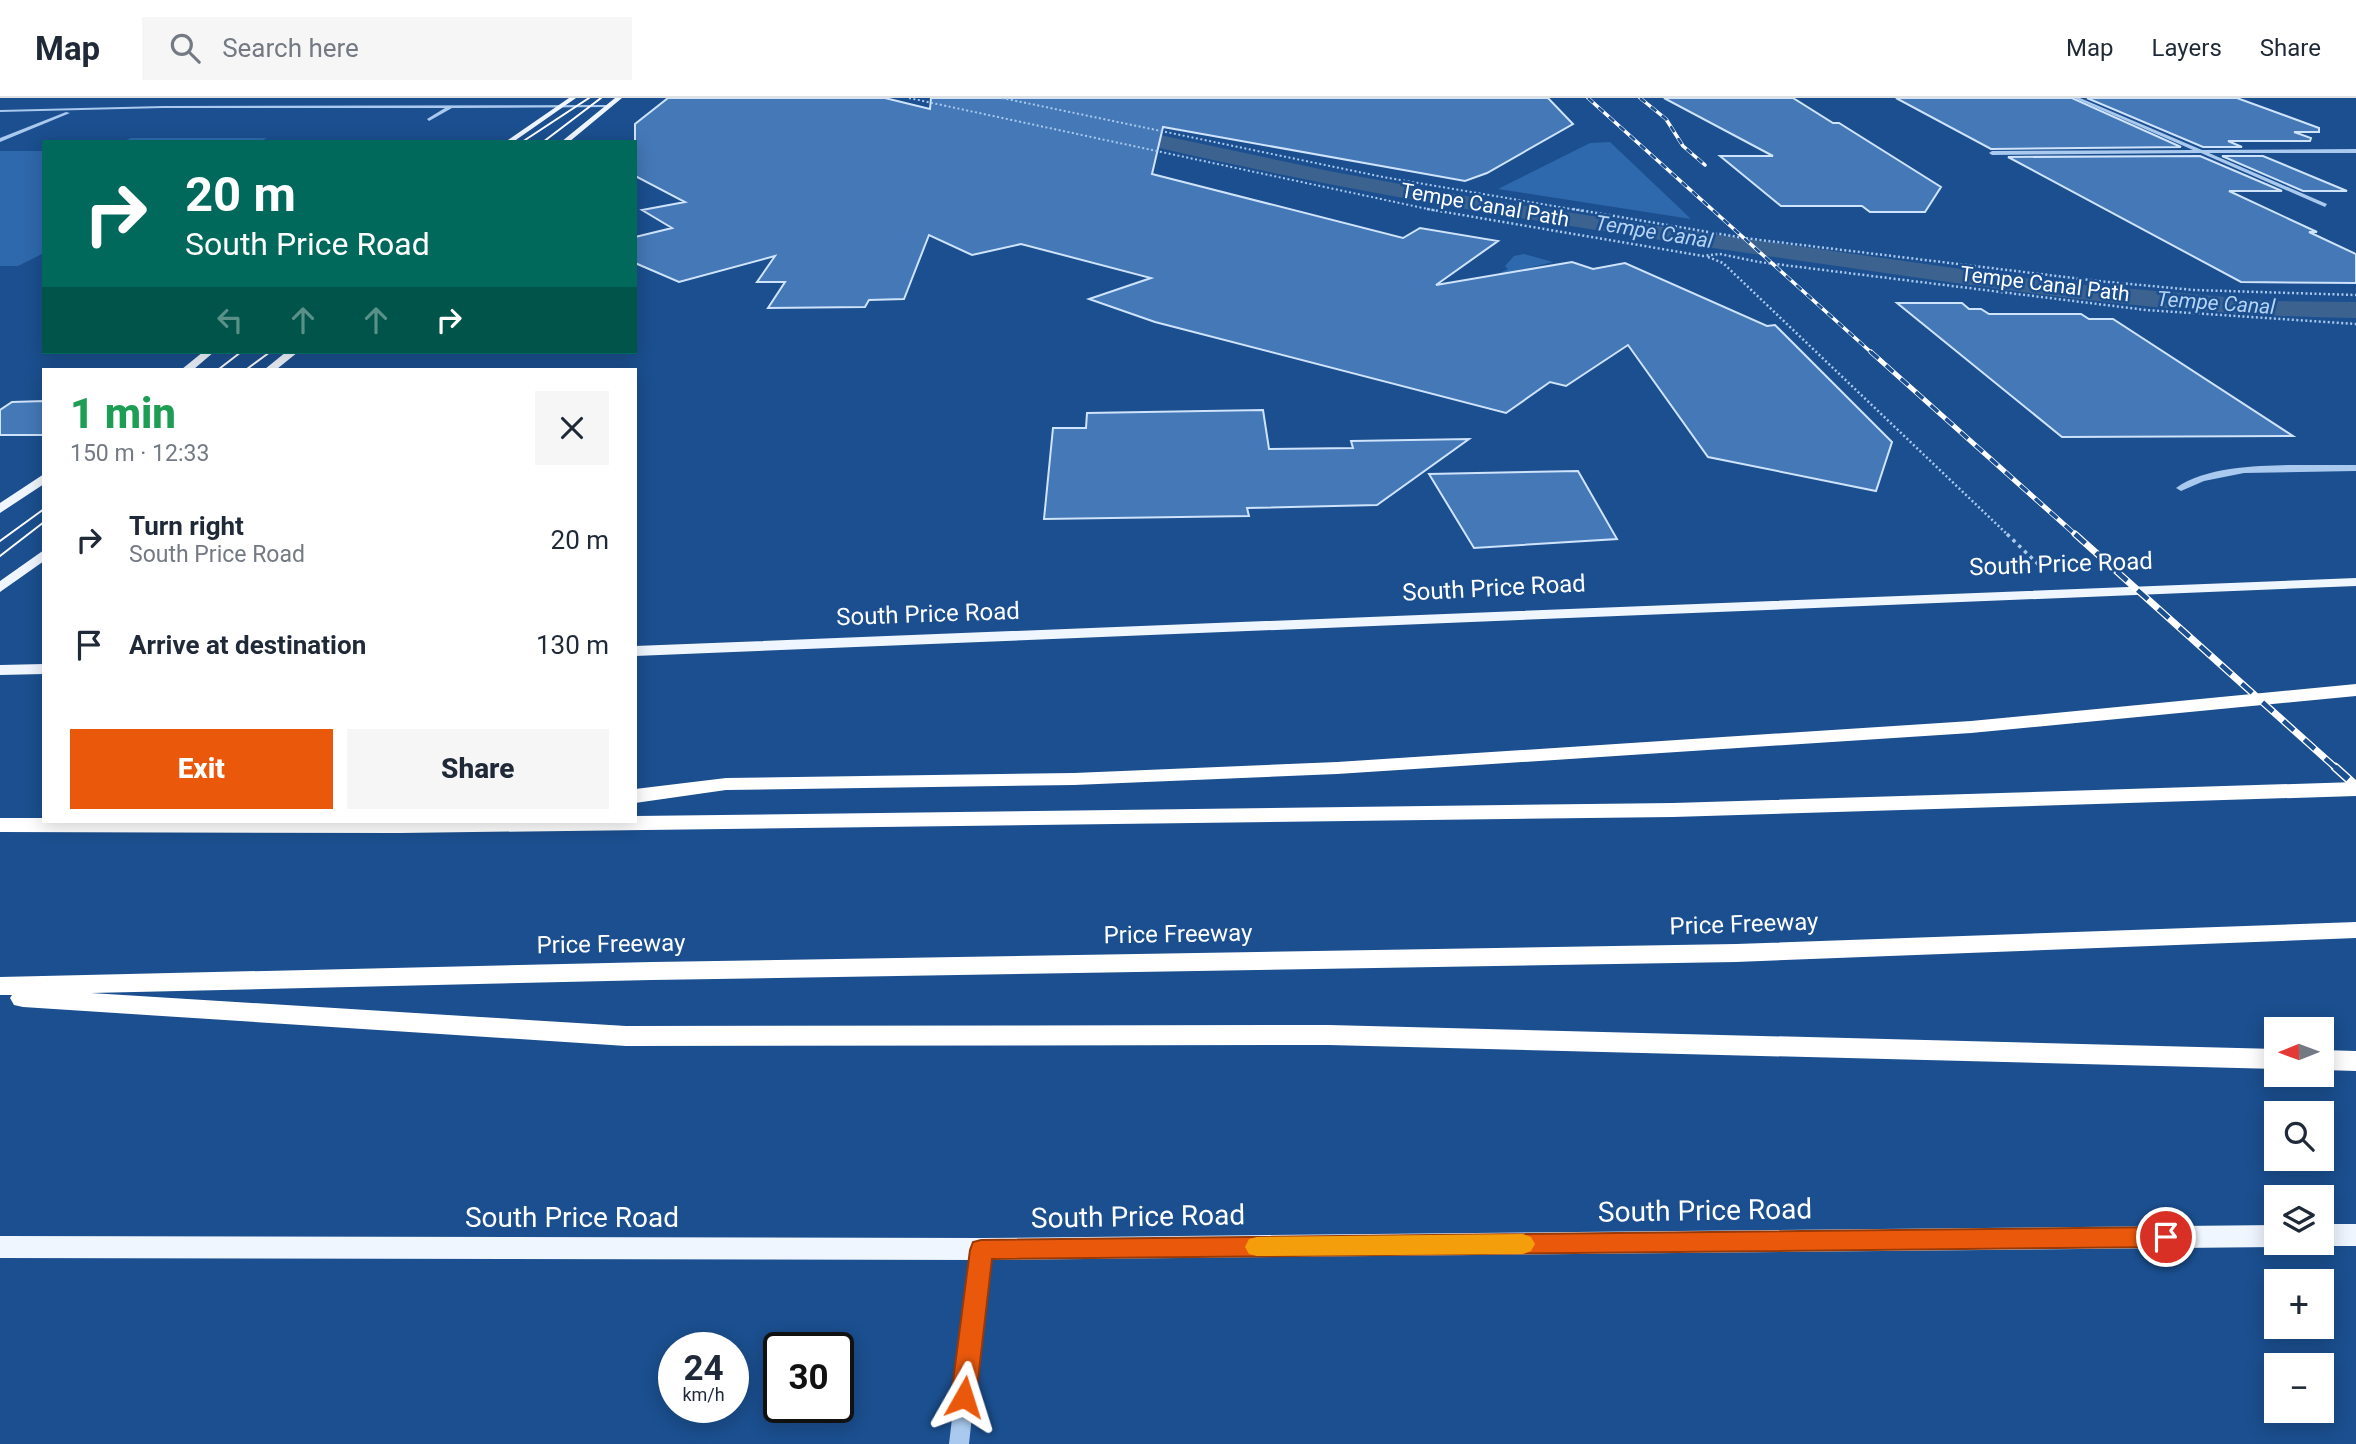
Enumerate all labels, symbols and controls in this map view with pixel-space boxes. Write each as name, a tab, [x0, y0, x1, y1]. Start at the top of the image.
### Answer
search box	[142, 17, 632, 80]
text: Map	[35, 29, 100, 68]
icon: search	[166, 29, 204, 67]
text: Search here	[222, 33, 359, 63]
text: Map	[2066, 34, 2114, 62]
text: Layers	[2152, 34, 2222, 62]
text: Share	[2260, 34, 2321, 62]
text: 20 m	[185, 166, 296, 223]
icon: right	[70, 168, 161, 259]
street label: Tempe Canal Path	[1399, 178, 1571, 232]
water label: Tempe Canal	[1593, 211, 1716, 253]
text: South Price Road	[185, 225, 430, 263]
street label: Tempe Canal Path	[1959, 262, 2131, 306]
water label: Tempe Canal	[2156, 287, 2277, 319]
icon: left	[211, 301, 249, 339]
icon: ahead	[284, 301, 322, 339]
icon: ahead	[357, 301, 395, 339]
icon: right	[430, 301, 468, 339]
text: 1 min	[70, 389, 176, 438]
button: close	[535, 391, 609, 465]
text: 150 m · 12:33	[70, 440, 209, 467]
text: Turn right	[129, 511, 244, 541]
icon: right	[70, 521, 108, 559]
text: 20 m	[551, 525, 609, 555]
text: South Price Road	[129, 541, 305, 568]
street label: South Price Road	[1969, 547, 2153, 581]
street label: South Price Road	[1402, 569, 1586, 607]
street label: South Price Road	[836, 597, 1020, 631]
icon: arrive	[70, 626, 108, 664]
text: Arrive at destination	[129, 630, 366, 660]
text: 130 m	[536, 630, 609, 660]
button: Exit	[70, 729, 333, 809]
button: Share	[347, 729, 609, 809]
street label: Price Freeway	[1669, 907, 1820, 941]
street label: Price Freeway	[1103, 919, 1253, 949]
street label: Price Freeway	[536, 929, 686, 959]
north arrow	[2264, 1017, 2334, 1087]
map controls	[2264, 1017, 2334, 1423]
button: search	[2264, 1101, 2334, 1171]
button: layers	[2264, 1185, 2334, 1255]
street label: South Price Road	[1598, 1192, 1812, 1229]
street label: South Price Road	[1031, 1198, 1245, 1235]
street label: South Price Road	[465, 1201, 679, 1234]
pin	[2136, 1207, 2196, 1267]
icon: arrive	[2147, 1218, 2185, 1256]
button: +	[2264, 1269, 2334, 1339]
speed limit sign: 30	[763, 1332, 854, 1423]
text: 24	[683, 1348, 724, 1389]
button: −	[2264, 1353, 2334, 1423]
position arrow	[927, 1360, 1001, 1434]
text: km/h	[682, 1384, 725, 1405]

